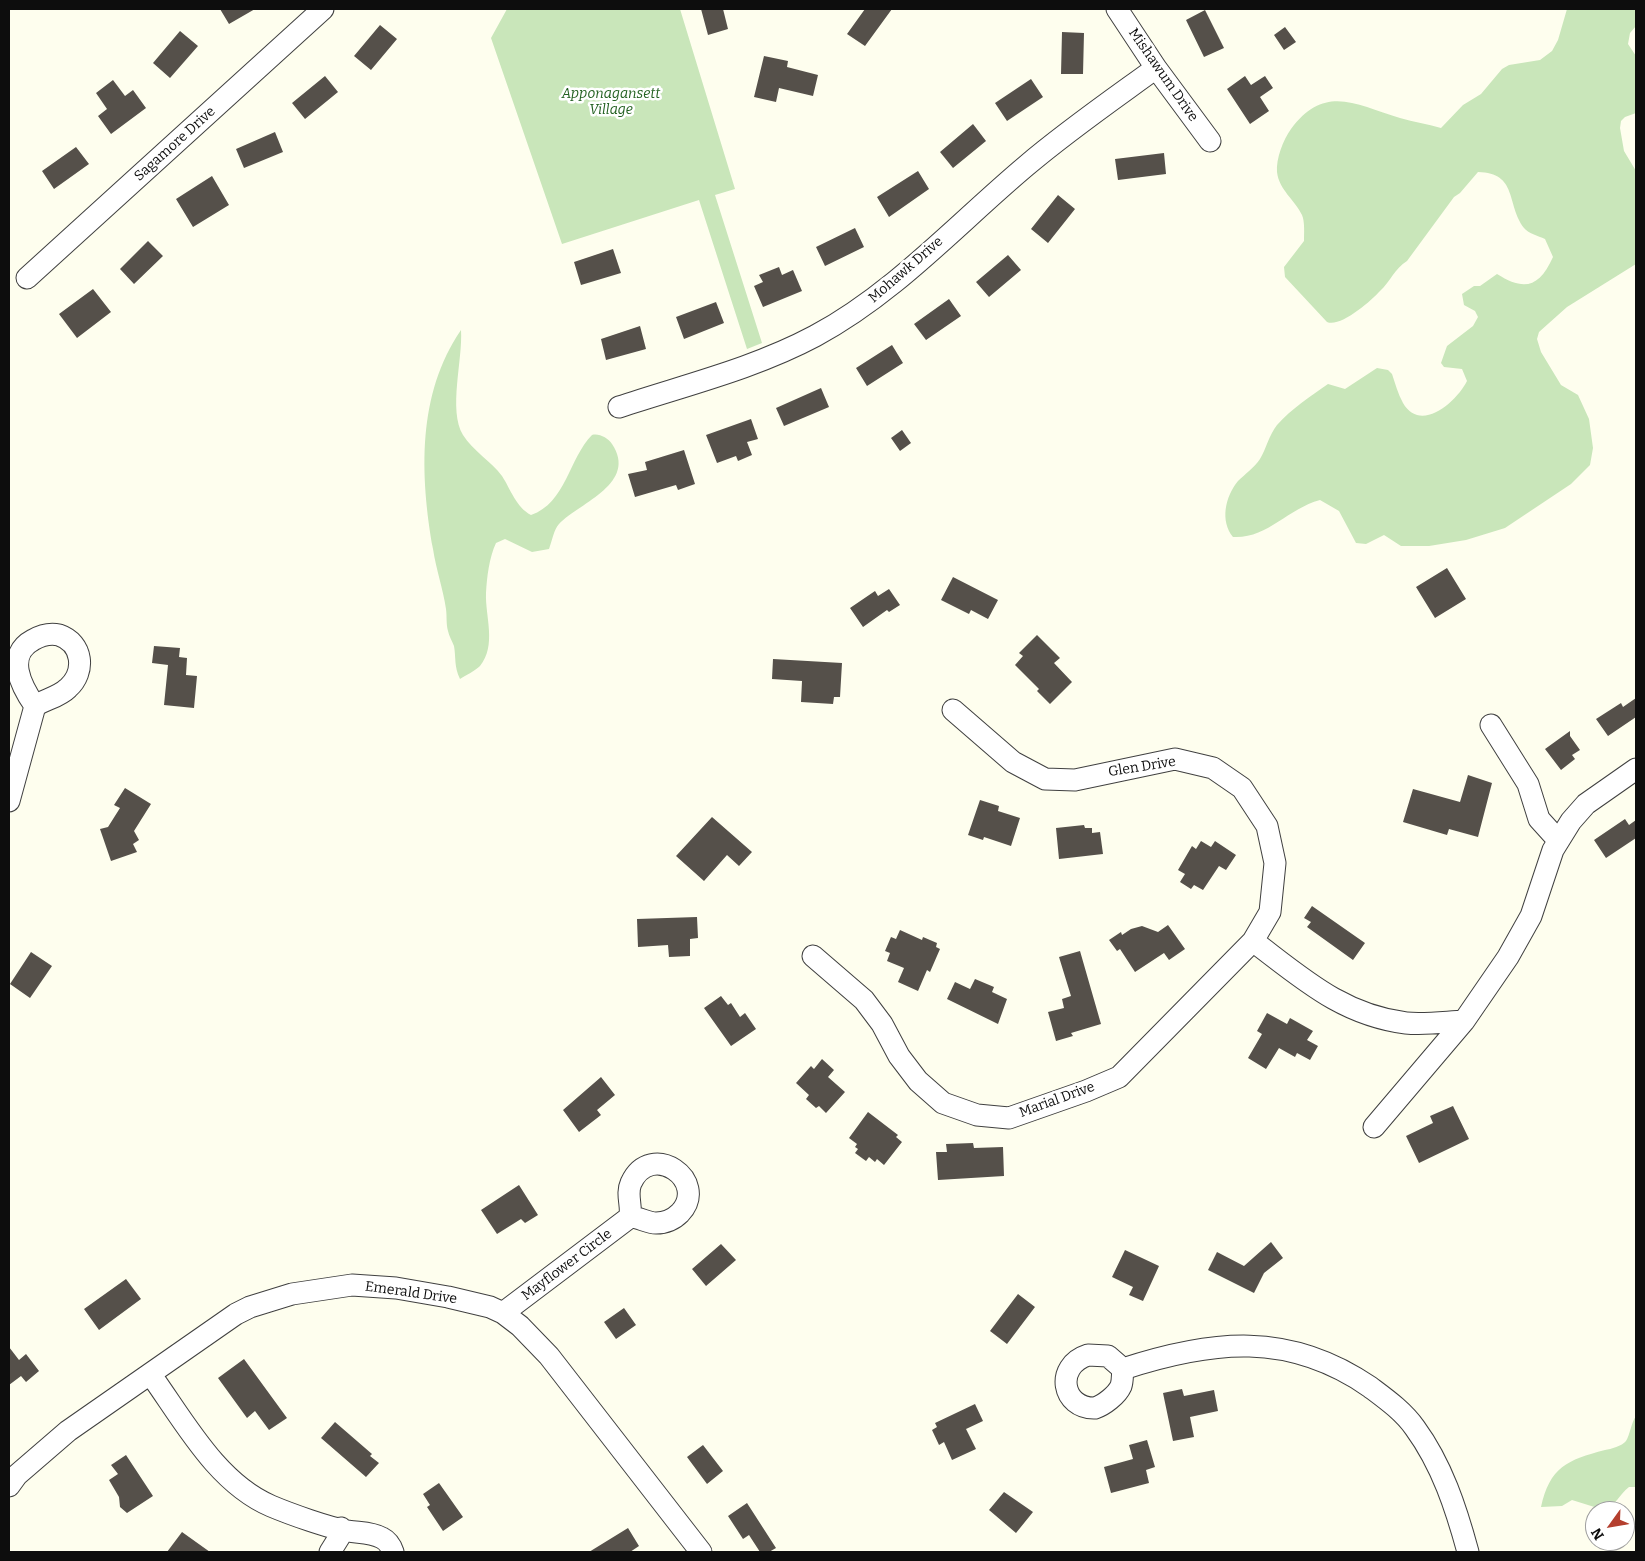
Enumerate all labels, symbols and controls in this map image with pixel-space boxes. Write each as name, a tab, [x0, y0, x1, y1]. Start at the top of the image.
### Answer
street label: Mishawum Drive	[1125, 25, 1201, 125]
park label: Apponagansett Village	[562, 86, 660, 118]
street label: Sagamore Drive	[131, 103, 219, 185]
street label: Mohawk Drive	[866, 233, 946, 307]
street label: Glen Drive	[1107, 753, 1177, 781]
street label: Marial Drive	[1017, 1079, 1097, 1121]
street label: Mayflower Circle	[519, 1226, 615, 1304]
street label: Emerald Drive	[364, 1278, 458, 1308]
north arrow	[1585, 1501, 1635, 1551]
text: N	[1588, 1525, 1608, 1543]

